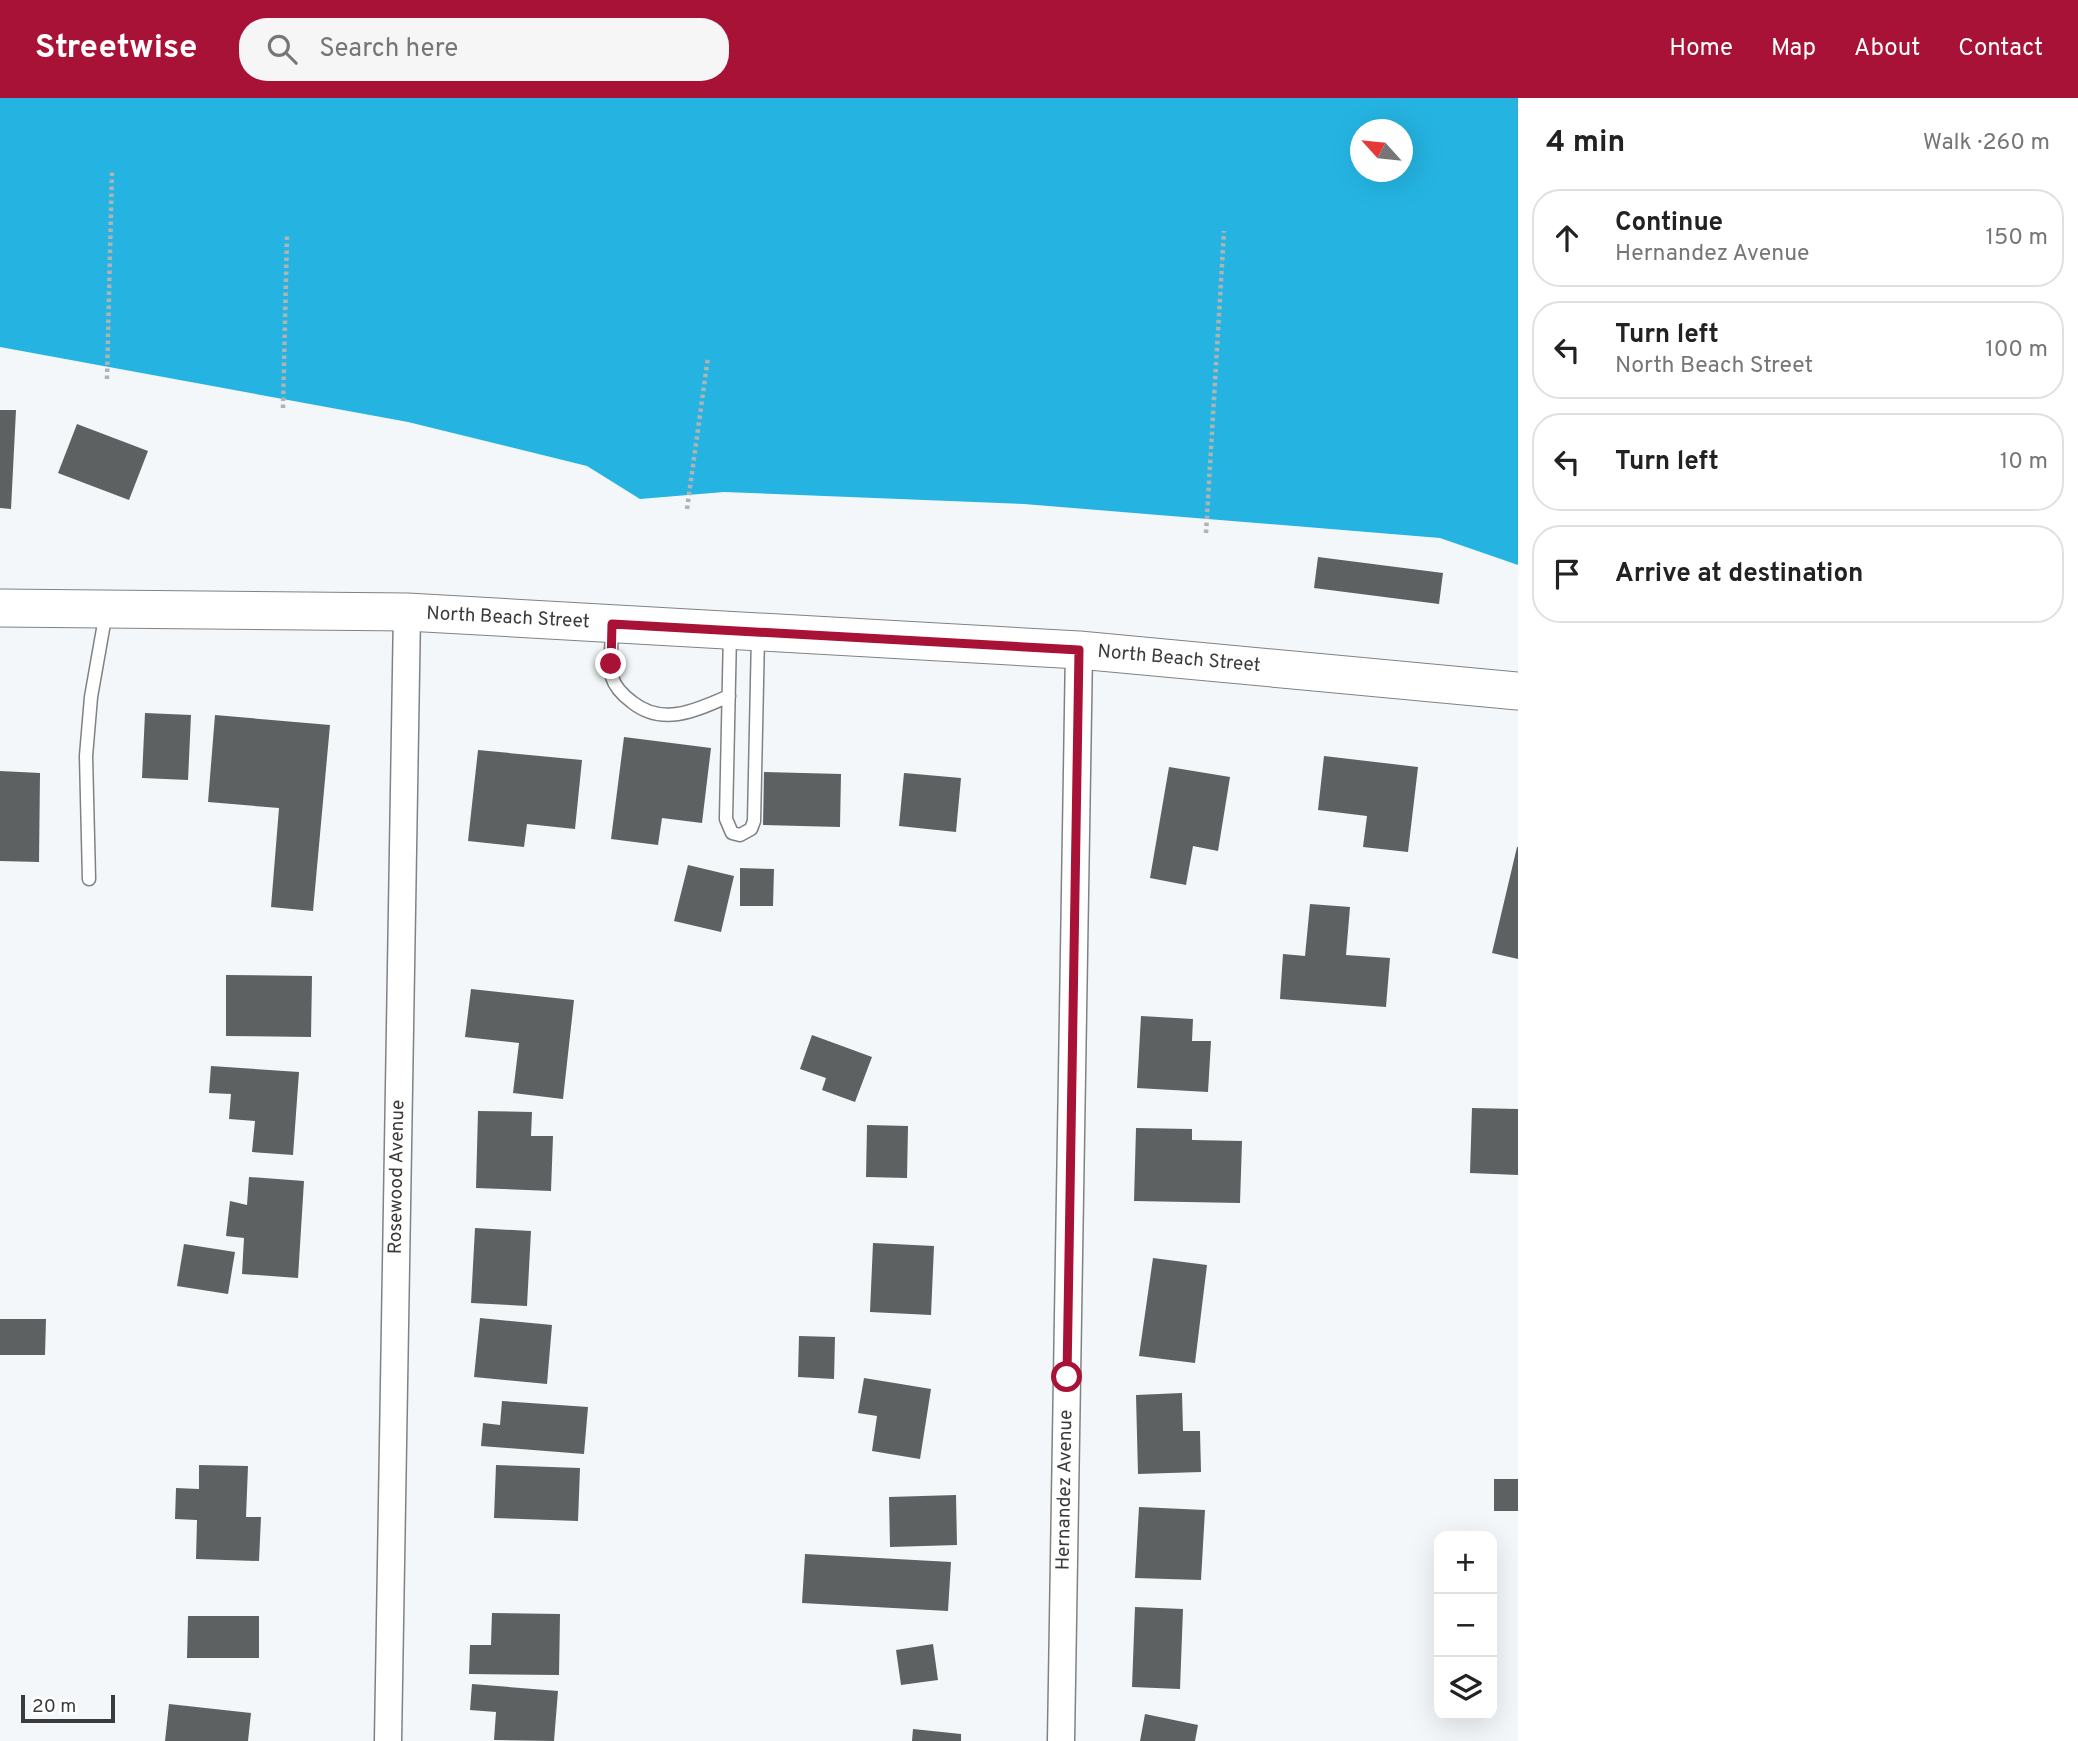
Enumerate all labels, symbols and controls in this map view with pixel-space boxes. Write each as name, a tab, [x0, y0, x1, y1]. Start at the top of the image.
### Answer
search box	[239, 18, 729, 81]
text: Streetwise	[35, 28, 197, 70]
icon: search	[263, 30, 301, 68]
text: Search here	[319, 33, 458, 66]
text: Home	[1669, 34, 1733, 64]
text: Map	[1771, 34, 1816, 64]
text: About	[1854, 34, 1920, 64]
text: Contact	[1958, 34, 2043, 64]
north arrow	[1350, 119, 1413, 182]
text: 4 min	[1546, 125, 1625, 162]
text: Walk · 260 m	[1923, 129, 2050, 158]
text: Continue	[1615, 207, 1723, 240]
icon: ahead	[1548, 219, 1586, 257]
text: 150 m	[1986, 224, 2048, 253]
text: Hernandez Avenue	[1615, 240, 1809, 269]
text: Turn left	[1615, 319, 1719, 352]
icon: left	[1548, 331, 1586, 369]
text: 100 m	[1985, 336, 2048, 365]
text: North Beach Street	[1615, 352, 1813, 381]
icon: left	[1548, 443, 1586, 481]
text: Turn left	[1615, 446, 1719, 479]
text: 10 m	[2000, 448, 2048, 477]
icon: arrive	[1548, 555, 1586, 593]
text: Arrive at destination	[1615, 558, 1863, 591]
street label: North Beach Street	[426, 602, 590, 634]
street label: North Beach Street	[1096, 640, 1262, 678]
route end	[595, 648, 626, 679]
street label: Rosewood Avenue	[384, 1100, 410, 1254]
route start	[1051, 1361, 1082, 1392]
street label: Hernandez Avenue	[1052, 1410, 1078, 1570]
map controls	[1434, 1531, 1497, 1720]
button: +	[1434, 1531, 1497, 1594]
button: −	[1434, 1594, 1497, 1657]
button: layers	[1434, 1657, 1497, 1720]
scale bar	[21, 1692, 116, 1724]
text: 20 m	[32, 1695, 76, 1719]

